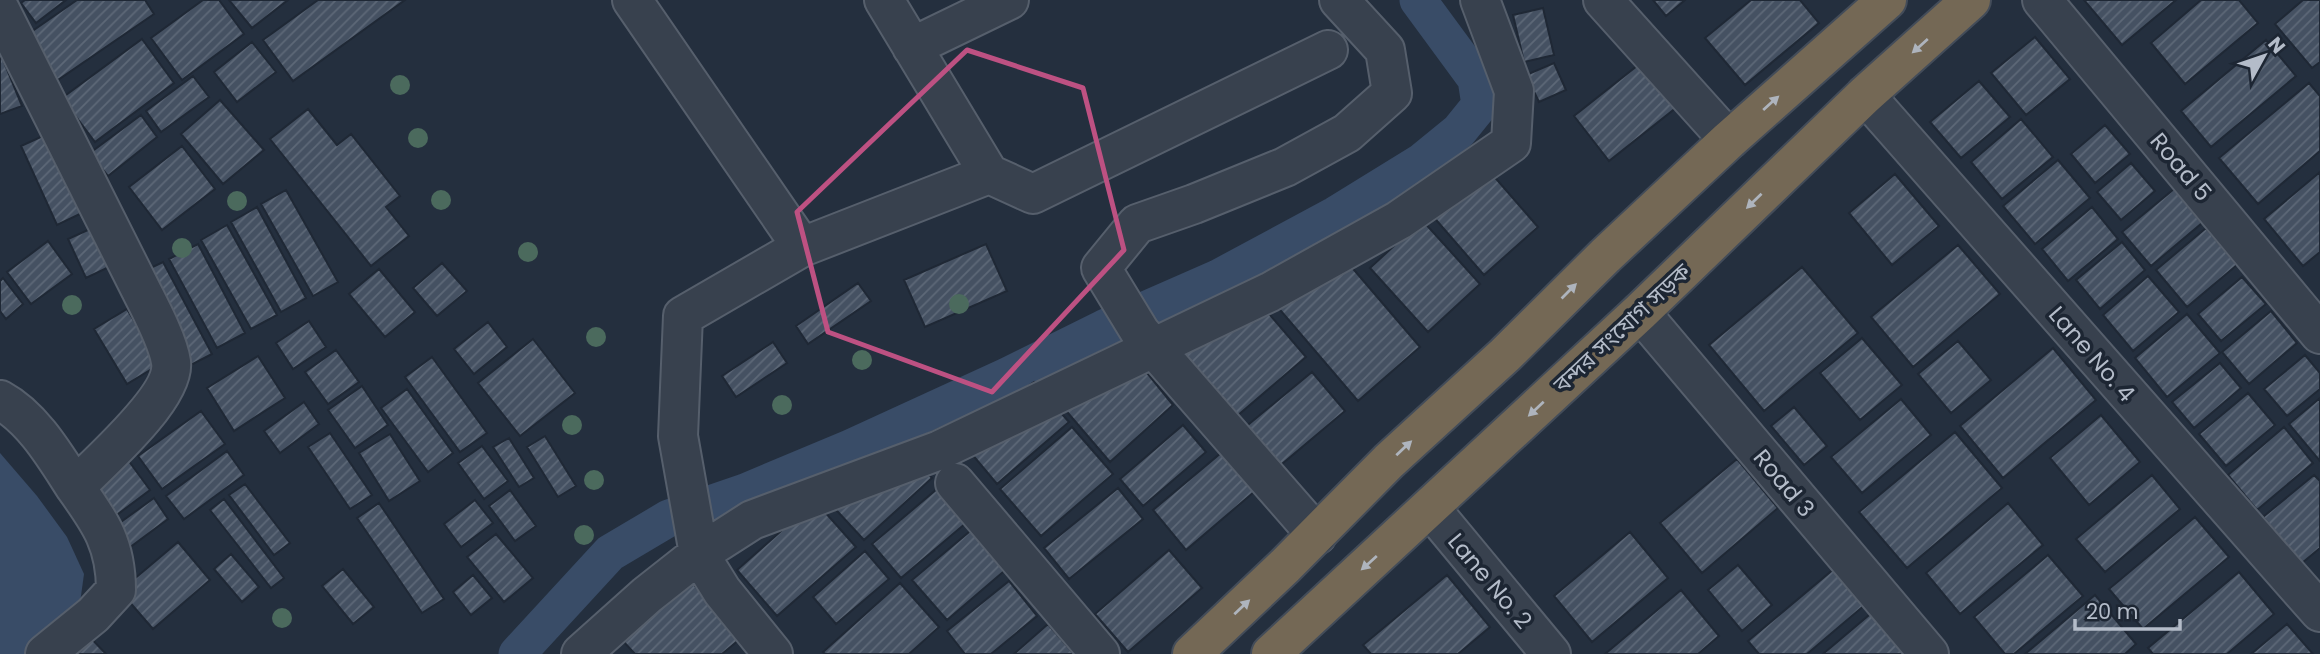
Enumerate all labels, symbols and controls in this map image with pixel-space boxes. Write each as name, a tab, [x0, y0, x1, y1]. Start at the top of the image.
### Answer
north arrow	[2229, 21, 2299, 91]
text: N	[2262, 31, 2292, 60]
one-way arrow	[1912, 37, 1929, 53]
one-way arrow	[1762, 95, 1780, 111]
street label: Road 5	[2143, 126, 2219, 208]
one-way arrow	[1746, 193, 1762, 209]
street label: বন্দর সংযোগ সড়ক	[1546, 256, 1698, 401]
one-way arrow	[1560, 284, 1577, 300]
street label: Lane No. 4	[2042, 299, 2142, 409]
one-way arrow	[1528, 400, 1545, 416]
one-way arrow	[1395, 440, 1412, 456]
street label: Road 3	[1746, 442, 1822, 524]
street label: Lane No. 2	[1441, 526, 1539, 636]
one-way arrow	[1360, 555, 1378, 571]
scale bar	[2075, 588, 2180, 632]
text: 20 m	[2086, 597, 2139, 626]
one-way arrow	[1233, 600, 1250, 616]

